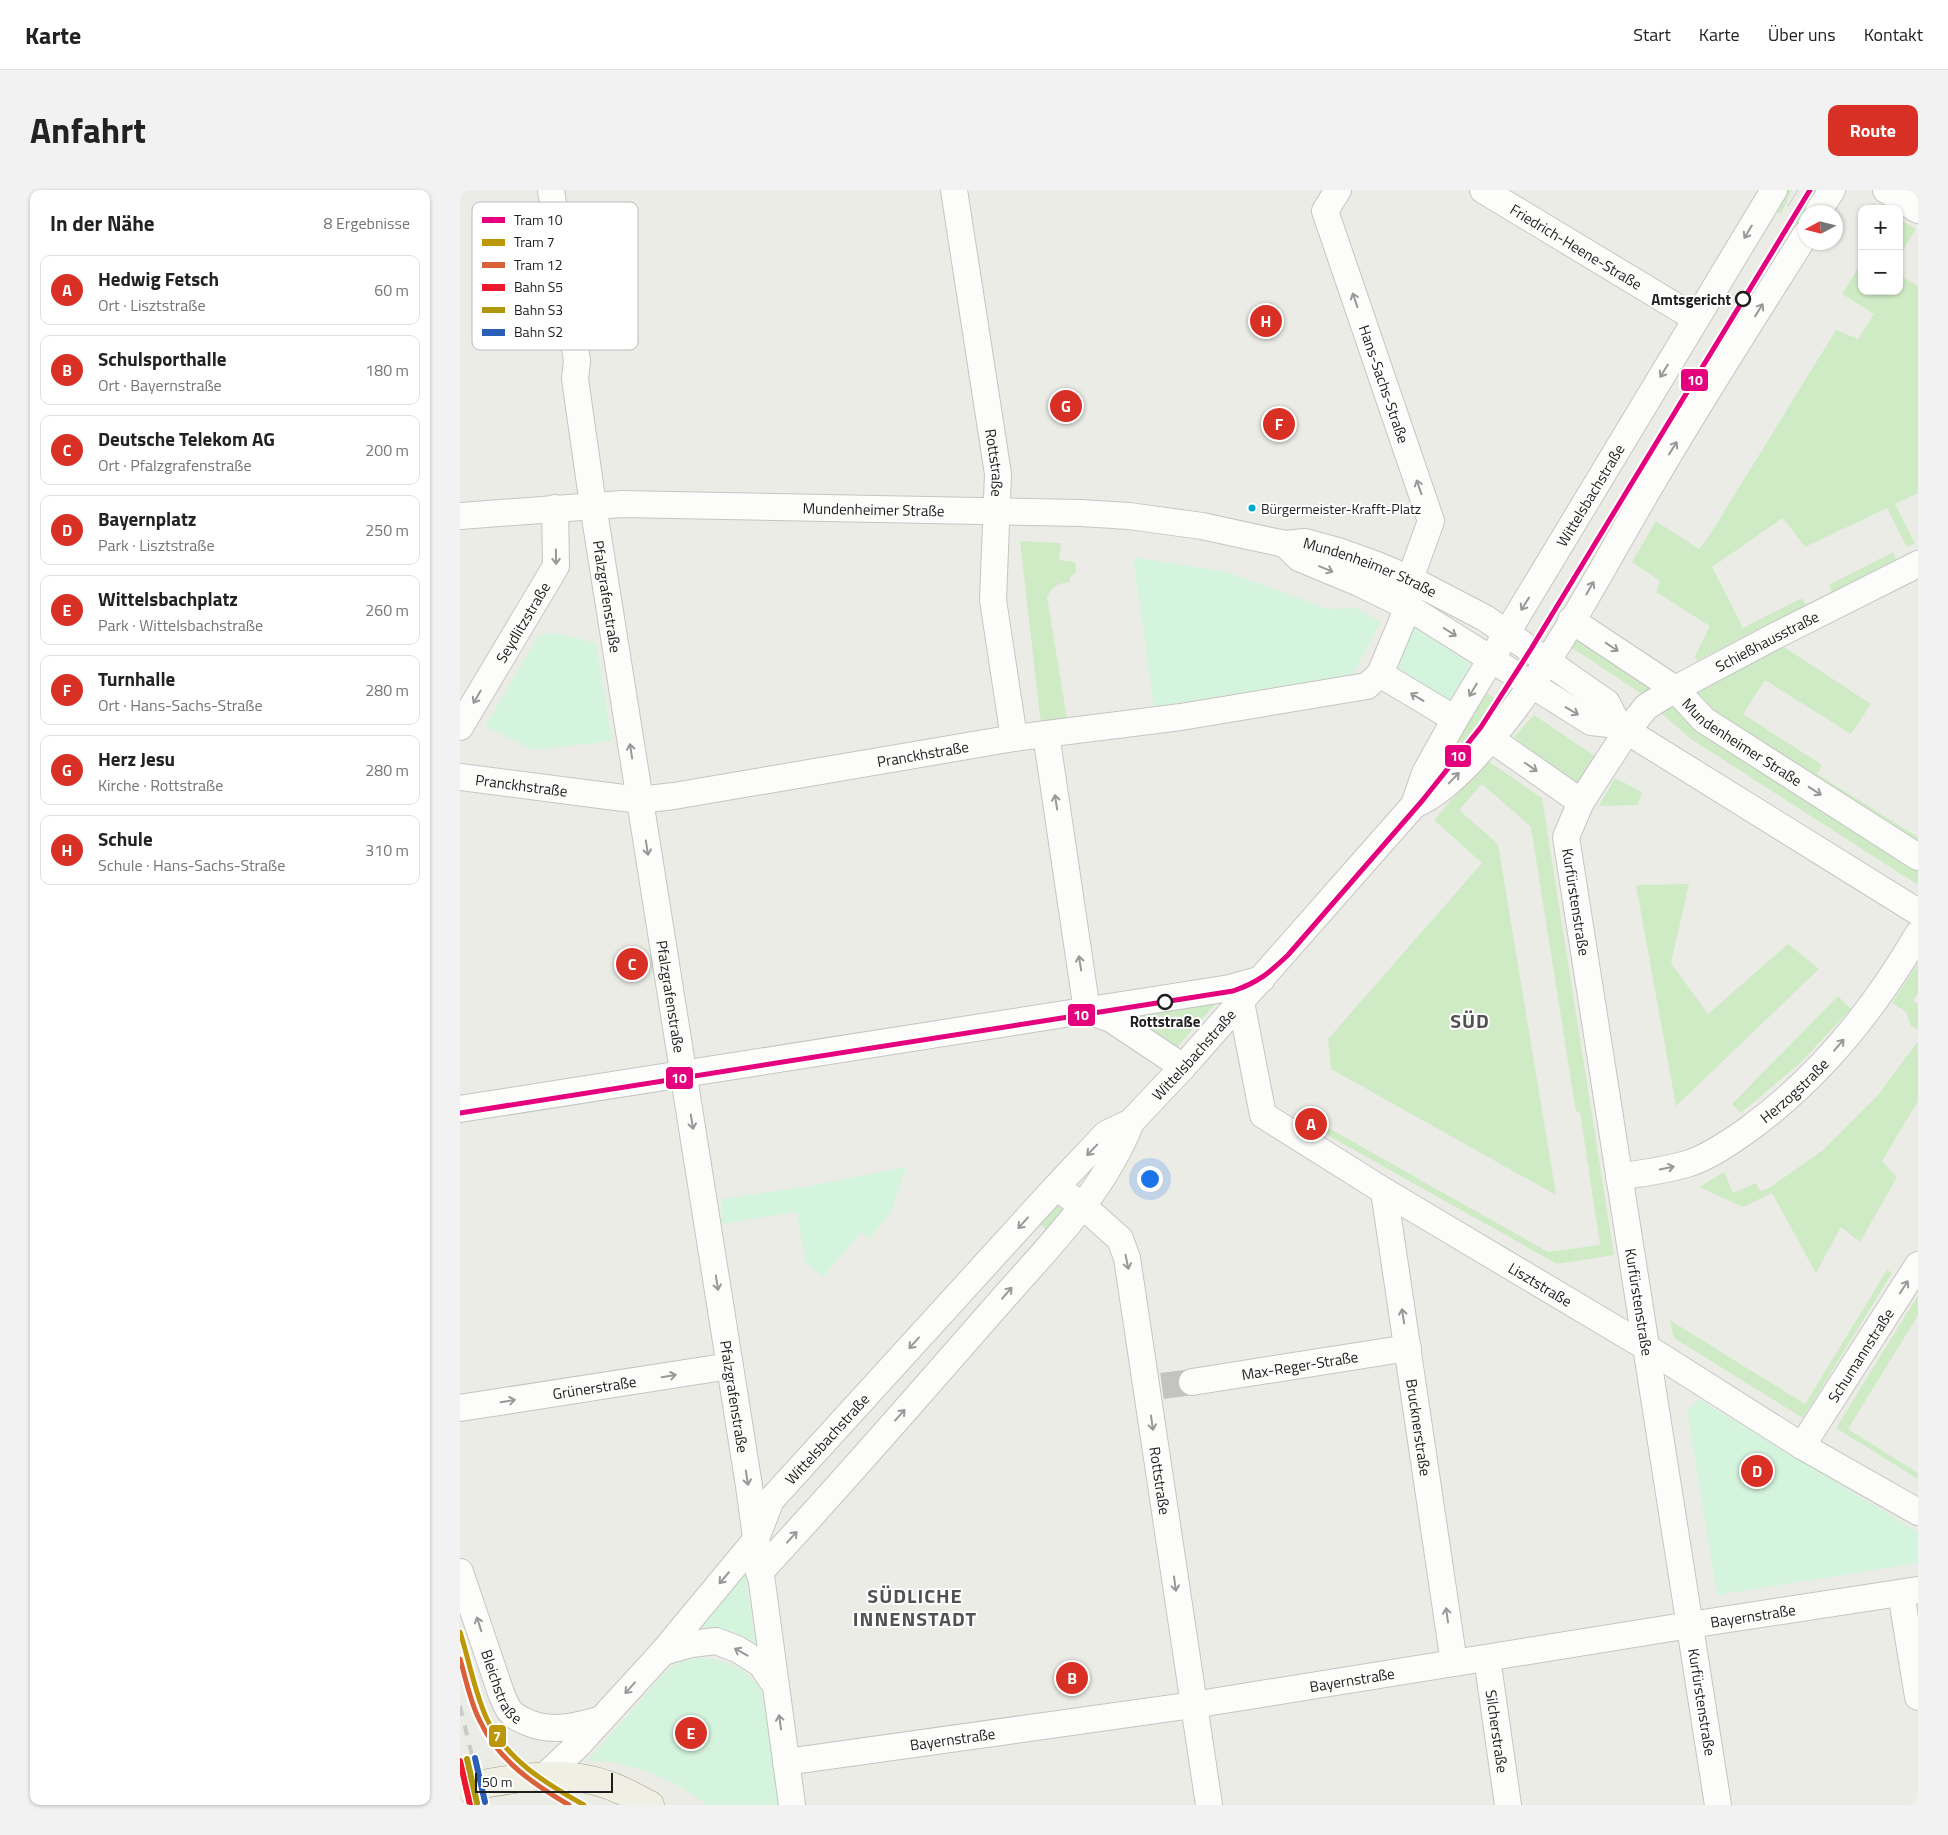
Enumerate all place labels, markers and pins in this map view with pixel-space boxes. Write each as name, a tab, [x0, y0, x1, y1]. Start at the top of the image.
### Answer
place label: Amtsgericht	[1651, 288, 1732, 311]
marker: Amtsgericht	[1735, 291, 1751, 307]
pin: H	[1250, 302, 1282, 340]
pin: G	[1050, 387, 1082, 425]
pin: F	[1263, 405, 1295, 443]
place label: Bürgermeister-Krafft-Platz	[1261, 498, 1421, 519]
marker: Bürgermeister-Krafft-Platz	[1247, 503, 1257, 513]
pin: C	[616, 945, 648, 983]
marker: Rottstraße	[1157, 994, 1173, 1010]
place label: Rottstraße	[1130, 1010, 1201, 1033]
pin: A	[1295, 1105, 1327, 1143]
pin: D	[1741, 1452, 1773, 1490]
pin: B	[1056, 1659, 1088, 1697]
pin: E	[675, 1714, 707, 1752]

